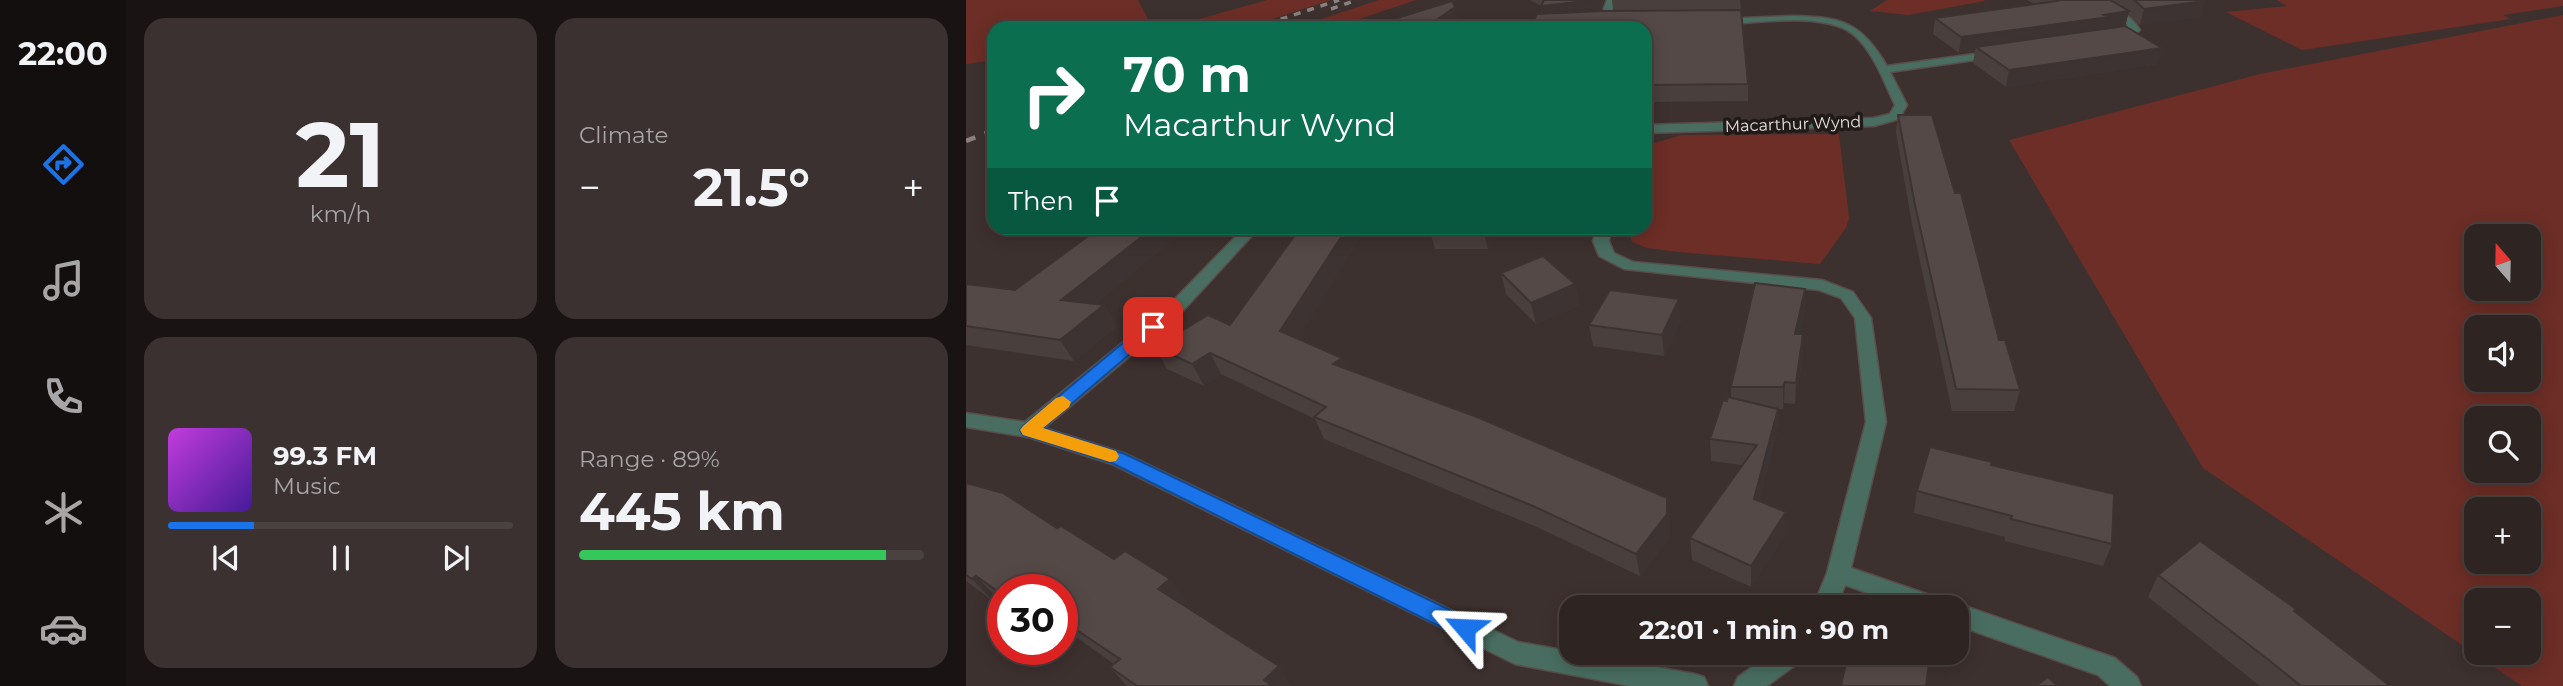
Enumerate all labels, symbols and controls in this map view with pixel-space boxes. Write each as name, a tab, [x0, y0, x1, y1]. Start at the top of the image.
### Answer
text: 22:00	[18, 34, 108, 73]
text: 70 m	[1123, 45, 1251, 104]
icon: right	[1008, 49, 1099, 140]
text: 21	[296, 99, 385, 210]
text: Macarthur Wynd	[1123, 105, 1396, 144]
street label: Macarthur Wynd	[1724, 112, 1862, 136]
text: Climate	[579, 121, 668, 149]
icon: directions	[39, 140, 88, 189]
text: 21.5°	[693, 156, 810, 219]
text: −	[579, 164, 601, 211]
text: +	[902, 164, 924, 211]
icon: arrive	[1088, 182, 1126, 220]
text: Then	[1008, 185, 1074, 217]
text: km/h	[310, 200, 371, 228]
north arrow	[2464, 224, 2541, 301]
map controls	[2464, 224, 2541, 665]
icon: music	[39, 256, 88, 305]
pin	[1123, 297, 1183, 357]
icon: arrive	[1134, 308, 1172, 346]
button: sound	[2464, 315, 2541, 392]
icon: phone	[39, 372, 88, 421]
button: search	[2464, 406, 2541, 483]
text: 99.3 FM	[273, 440, 377, 472]
text: Range · 89%	[579, 445, 720, 473]
text: Music	[273, 472, 341, 500]
text: 445 km	[579, 480, 785, 543]
icon: climate	[39, 488, 88, 537]
button: +	[2464, 497, 2541, 574]
icon: previous	[207, 539, 245, 577]
icon: pause	[322, 539, 360, 577]
icon: next	[437, 539, 475, 577]
speed limit sign: 30	[987, 574, 1078, 665]
button: −	[2464, 588, 2541, 665]
position arrow	[1428, 591, 1502, 665]
icon: car	[39, 604, 88, 653]
text: 22:01 · 1 min · 90 m	[1639, 614, 1889, 646]

